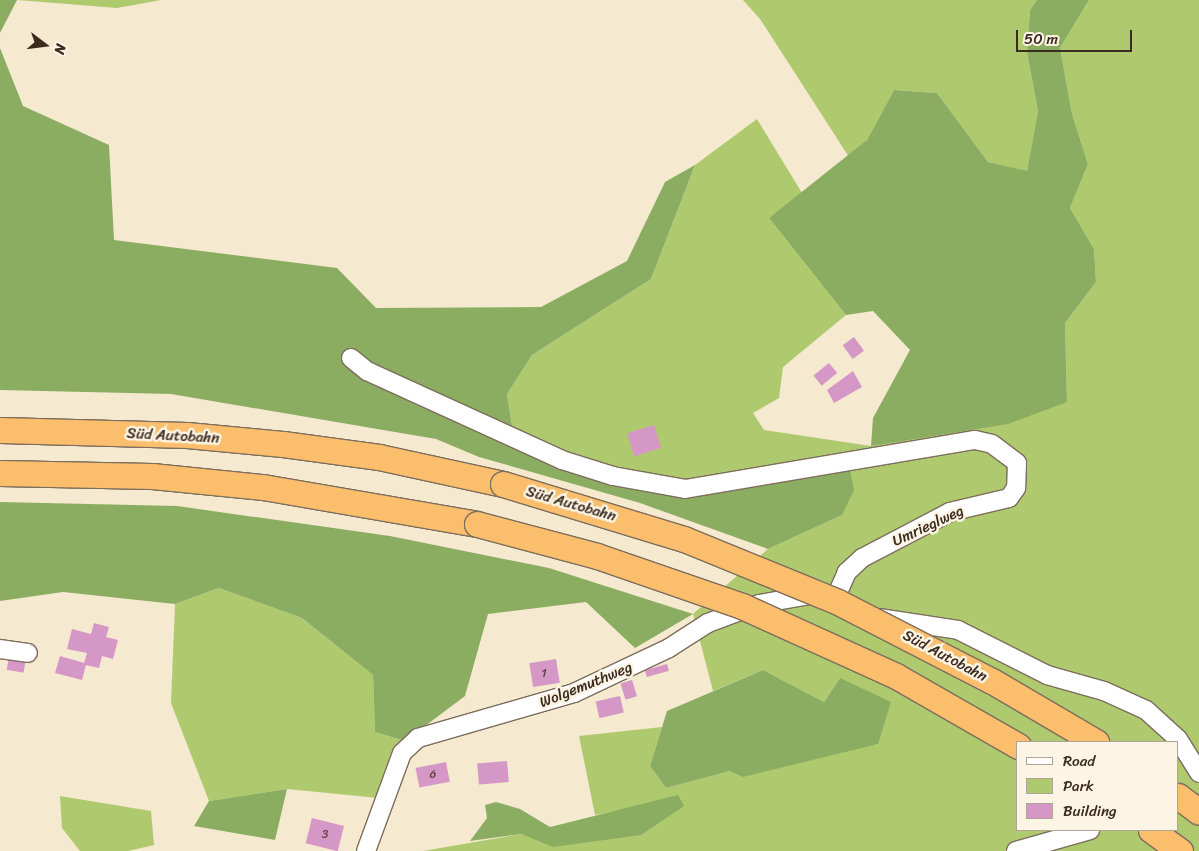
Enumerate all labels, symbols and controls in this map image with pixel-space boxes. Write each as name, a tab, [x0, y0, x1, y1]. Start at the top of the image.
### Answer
north arrow	[20, 20, 70, 70]
scale bar	[1019, 20, 1135, 52]
text: 50 m	[1024, 26, 1058, 52]
text: N	[47, 41, 73, 57]
street label: Süd Autobahn	[126, 425, 220, 447]
street label: Süd Autobahn	[524, 483, 618, 525]
street label: Umrieglweg	[890, 502, 966, 550]
street label: Süd Autobahn	[900, 626, 990, 686]
street label: Wolgemuthweg	[537, 658, 635, 712]
house number: 1	[541, 667, 547, 681]
legend	[1016, 741, 1179, 831]
text: Road	[1063, 748, 1095, 774]
house number: 6	[430, 768, 436, 782]
text: Park	[1063, 773, 1094, 799]
text: Building	[1063, 798, 1117, 824]
house number: 3	[322, 828, 328, 842]

